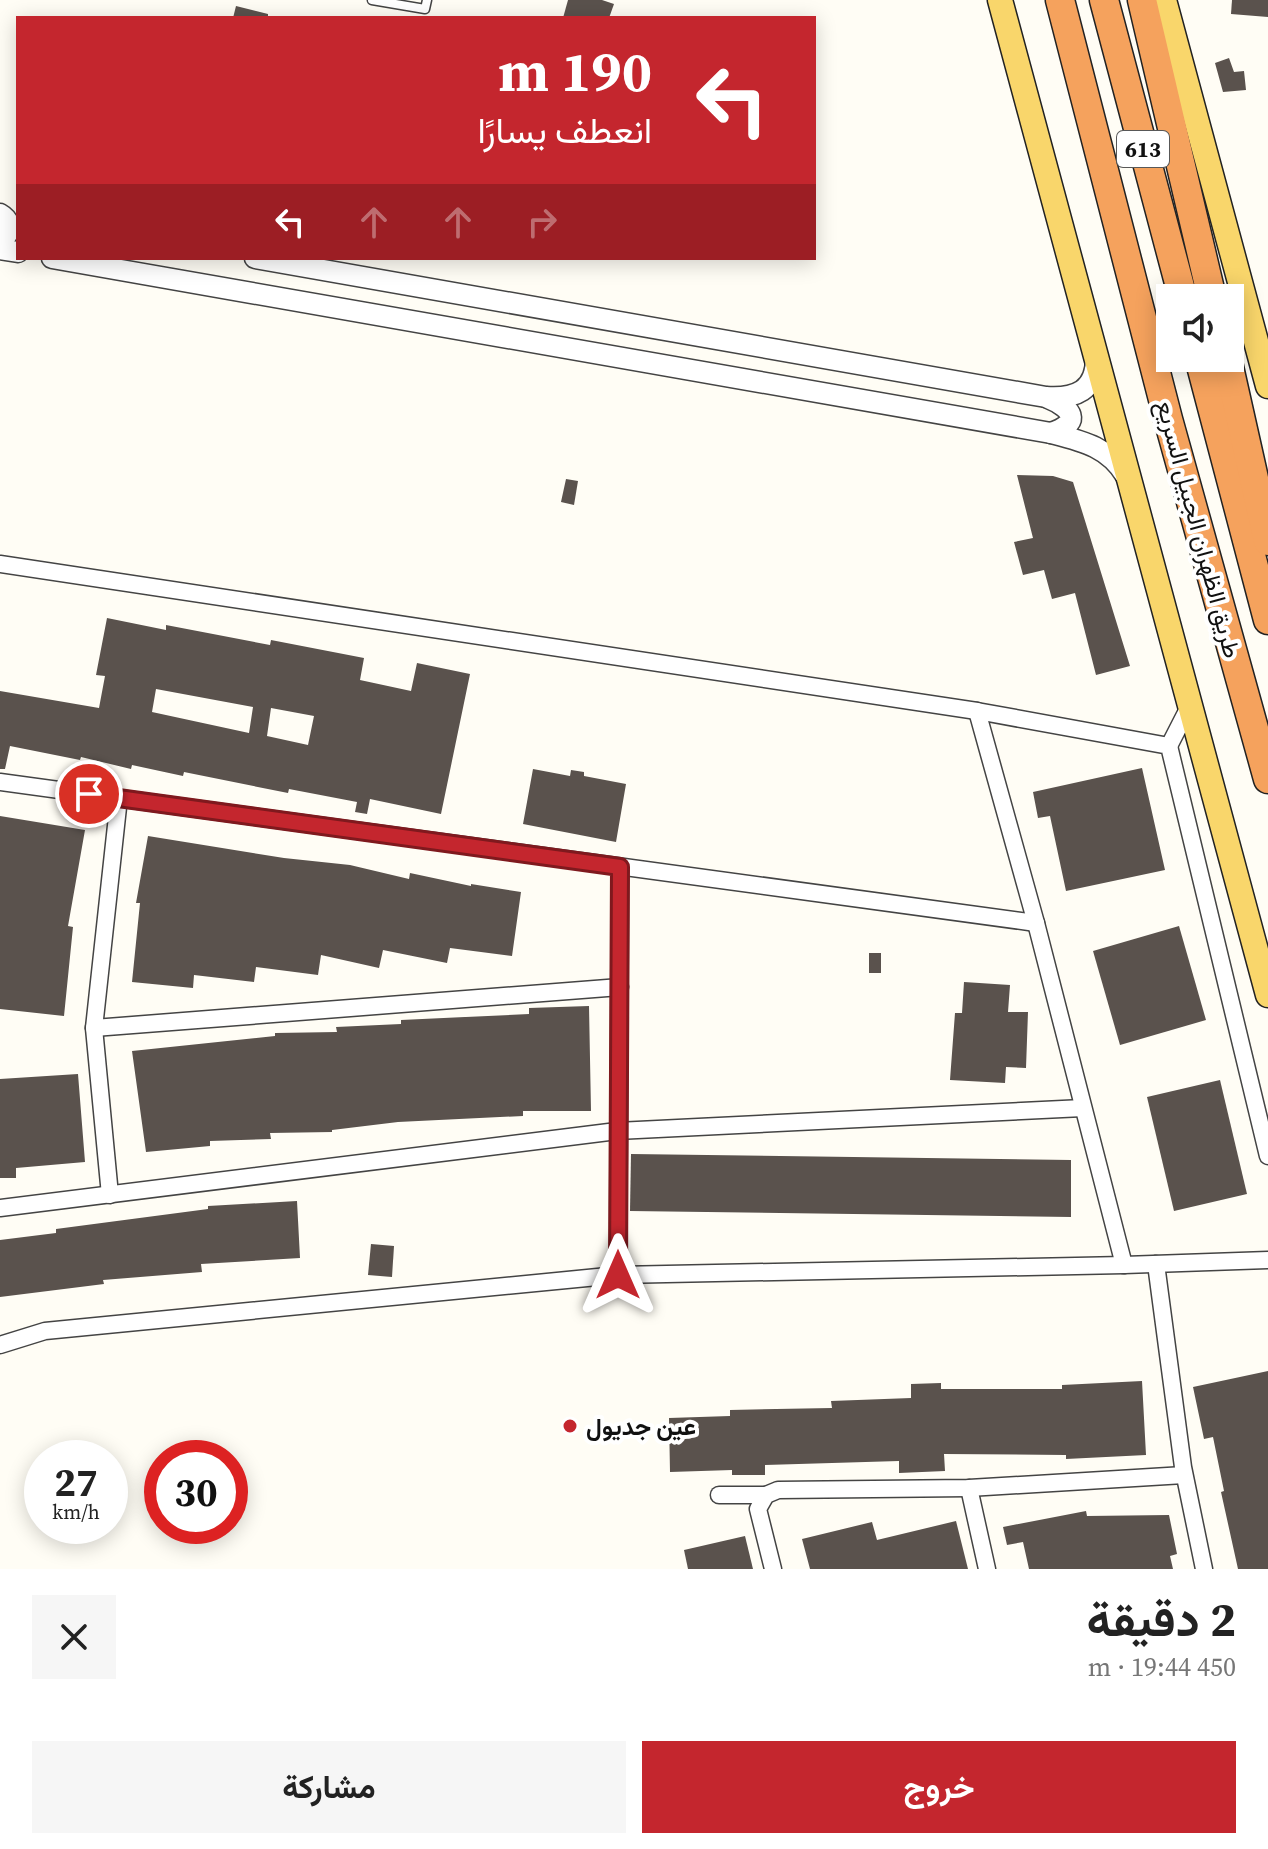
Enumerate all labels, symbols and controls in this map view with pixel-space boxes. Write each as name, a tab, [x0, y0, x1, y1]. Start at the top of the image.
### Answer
text: 190 m	[498, 33, 652, 110]
icon: left	[680, 48, 784, 152]
text: انعطف يسارًا	[477, 106, 652, 155]
road number: 613	[1117, 131, 1169, 167]
icon: left	[268, 200, 312, 244]
icon: ahead	[352, 200, 396, 244]
icon: ahead	[436, 200, 480, 244]
icon: right	[520, 200, 564, 244]
map controls	[1156, 284, 1244, 372]
button: sound	[1156, 284, 1244, 372]
street label: طريق الظهران الجبيل السريع	[1148, 396, 1249, 662]
pin	[55, 760, 123, 828]
icon: arrive	[67, 772, 111, 816]
position arrow	[576, 1233, 660, 1317]
place label: عين جديول	[586, 1410, 696, 1443]
marker: عين جديول	[561, 1417, 579, 1435]
speed limit sign: 30	[144, 1440, 248, 1544]
text: 27	[54, 1455, 98, 1509]
text: km/h	[52, 1498, 100, 1526]
text: 2 دقيقة	[1087, 1586, 1236, 1652]
button: close	[32, 1595, 116, 1679]
text: 450 m · 19:44	[1088, 1649, 1236, 1685]
button: مشاركة	[32, 1741, 626, 1833]
button: خروج	[642, 1741, 1236, 1833]

